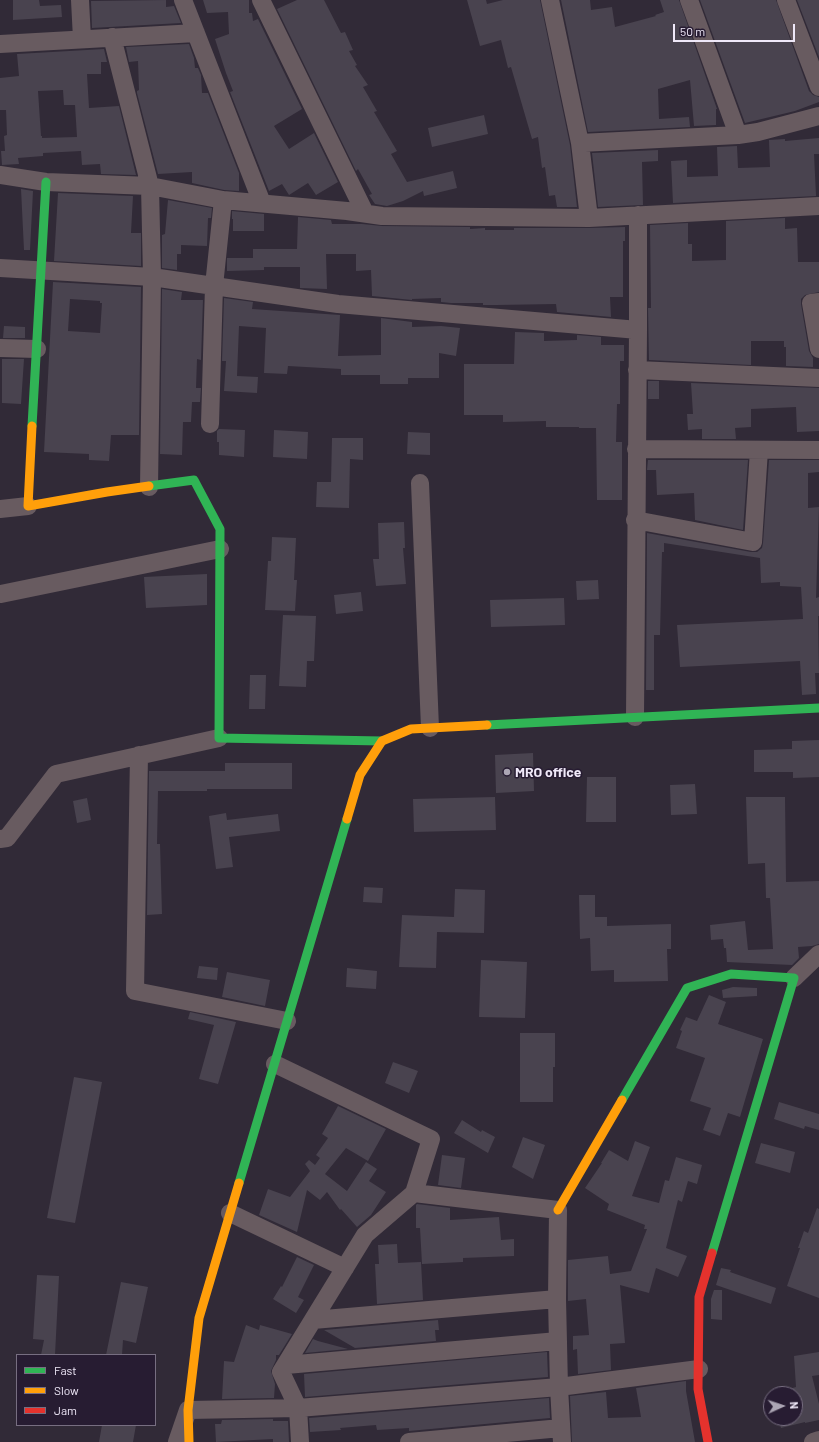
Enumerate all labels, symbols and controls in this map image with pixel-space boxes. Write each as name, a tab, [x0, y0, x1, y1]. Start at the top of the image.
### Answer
scale bar	[675, 16, 797, 42]
text: 50 m	[680, 24, 705, 38]
place label: MRO office	[515, 764, 581, 780]
marker: MRO office	[502, 767, 512, 777]
legend	[16, 1354, 156, 1426]
text: Fast	[54, 1363, 77, 1377]
text: Slow	[54, 1383, 79, 1397]
north arrow	[763, 1386, 803, 1426]
text: N	[788, 1401, 801, 1409]
text: Jam	[54, 1403, 77, 1417]

